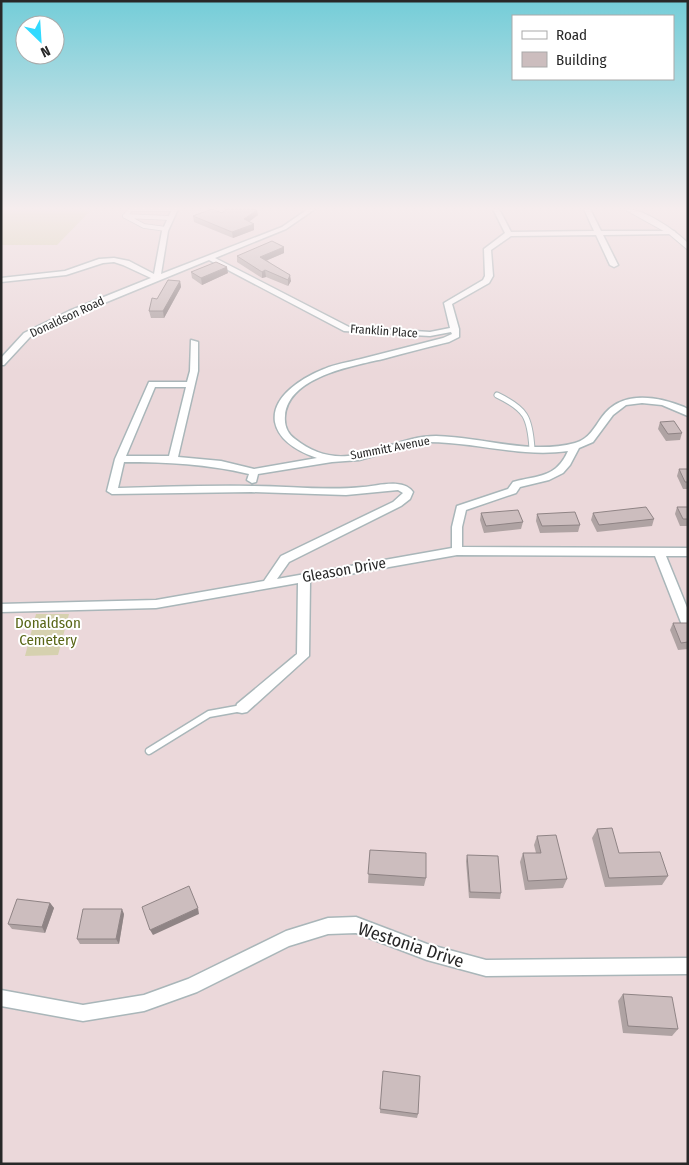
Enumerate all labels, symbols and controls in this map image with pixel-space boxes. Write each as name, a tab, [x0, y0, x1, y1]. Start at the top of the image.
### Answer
north arrow	[15, 15, 65, 65]
legend	[512, 15, 674, 80]
text: Road	[556, 26, 587, 44]
text: N	[38, 42, 53, 61]
text: Building	[556, 51, 607, 69]
street label: Donaldson Road	[28, 294, 106, 340]
street label: Franklin Place	[350, 322, 418, 340]
street label: Summitt Avenue	[349, 433, 431, 463]
street label: Gleason Drive	[301, 554, 387, 586]
park label: Donaldson Cemetery	[15, 614, 81, 649]
street label: Westonia Drive	[355, 918, 467, 973]

